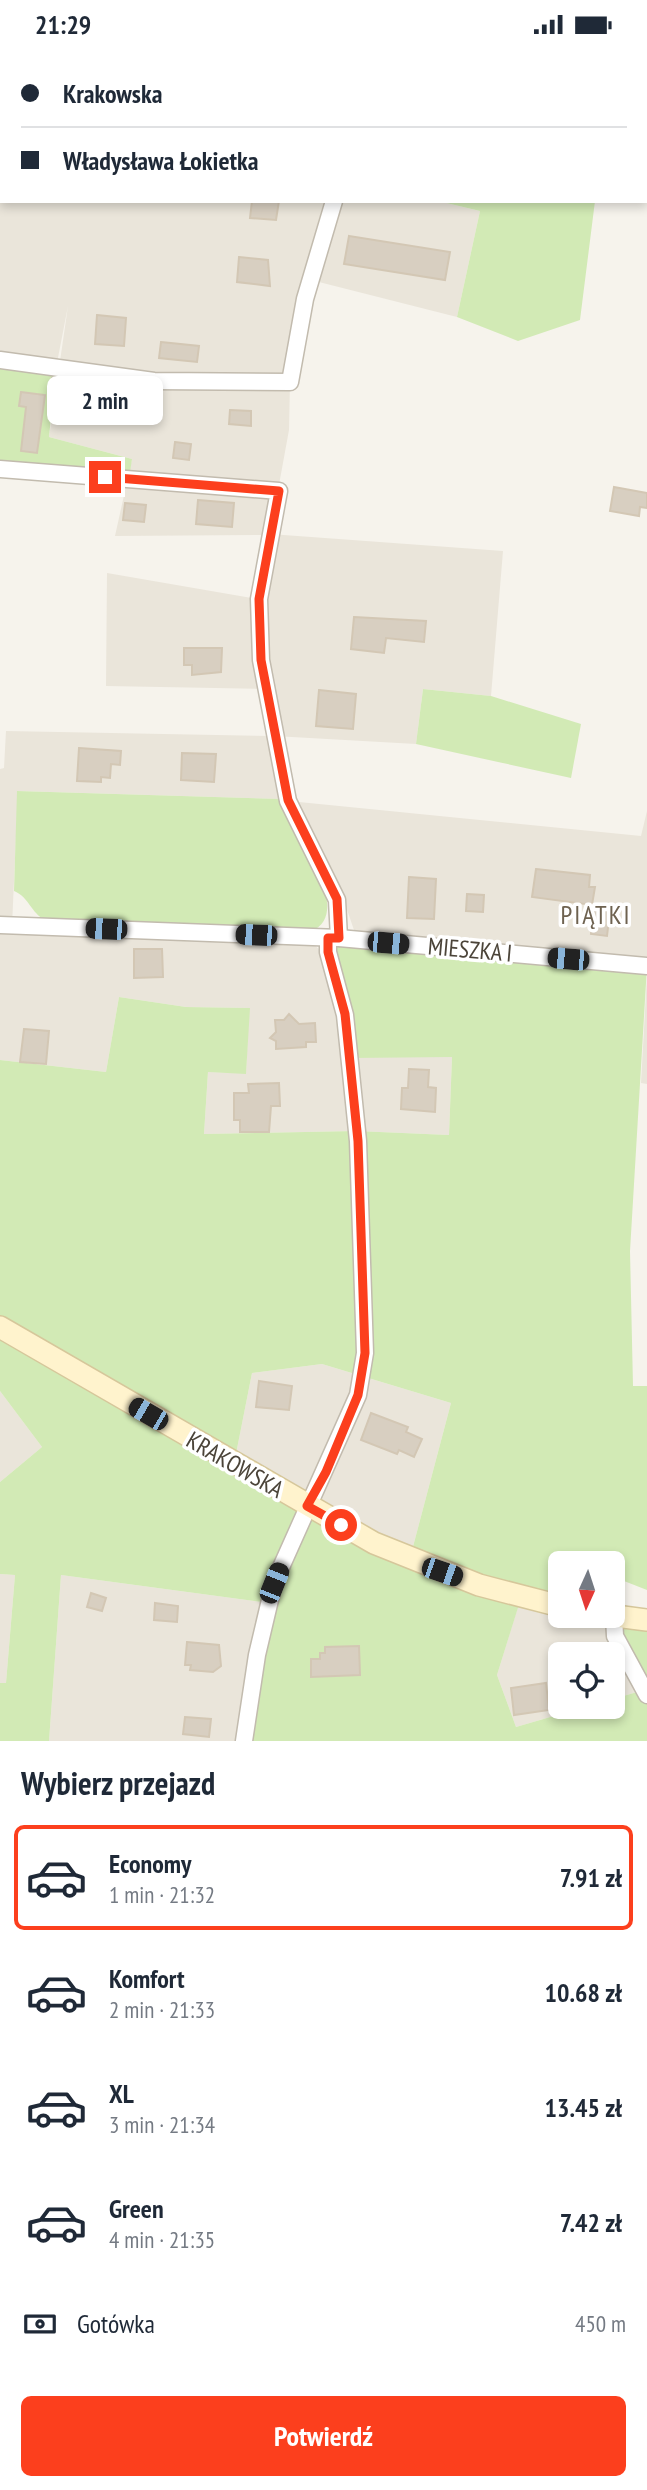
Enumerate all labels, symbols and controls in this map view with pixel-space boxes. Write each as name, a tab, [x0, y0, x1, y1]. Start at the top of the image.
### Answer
text: 21:29	[35, 8, 91, 41]
text: Krakowska	[63, 77, 162, 110]
text: Władysława Łokietka	[63, 144, 259, 177]
callout: 2 min	[47, 375, 163, 425]
text: 2 min	[82, 386, 128, 415]
route end	[89, 461, 121, 493]
district label: PIĄTKI	[560, 898, 632, 931]
car	[85, 918, 128, 940]
car	[235, 924, 278, 946]
street label: MIESZKA I	[427, 930, 513, 969]
car	[367, 931, 410, 955]
car	[547, 947, 590, 971]
car	[125, 1394, 172, 1434]
street label: KRAKOWSKA	[181, 1424, 290, 1505]
route start	[325, 1509, 357, 1541]
north arrow	[548, 1551, 625, 1627]
map controls	[548, 1551, 625, 1719]
car	[419, 1555, 466, 1589]
car	[257, 1560, 292, 1606]
button: locate	[548, 1642, 625, 1719]
text: Wybierz przejazd	[21, 1762, 215, 1804]
icon: car	[25, 1846, 88, 1909]
text: Economy	[109, 1847, 191, 1880]
text: 7.91 zł	[560, 1861, 622, 1894]
text: 1 min · 21:32	[109, 1880, 215, 1909]
icon: car	[25, 1961, 88, 2024]
text: Komfort	[109, 1962, 185, 1995]
text: 10.68 zł	[545, 1976, 622, 2009]
text: 2 min · 21:33	[109, 1995, 215, 2024]
icon: car	[25, 2076, 88, 2139]
text: XL	[109, 2077, 134, 2110]
text: 13.45 zł	[545, 2091, 622, 2124]
text: 3 min · 21:34	[109, 2110, 215, 2139]
icon: car	[25, 2191, 88, 2254]
text: Green	[109, 2192, 164, 2225]
text: 7.42 zł	[560, 2206, 622, 2239]
text: 4 min · 21:35	[109, 2225, 215, 2254]
icon: cash	[21, 2305, 59, 2343]
text: Gotówka	[77, 2307, 155, 2340]
text: 450 m	[575, 2309, 626, 2338]
button: Potwierdź	[21, 2396, 626, 2476]

